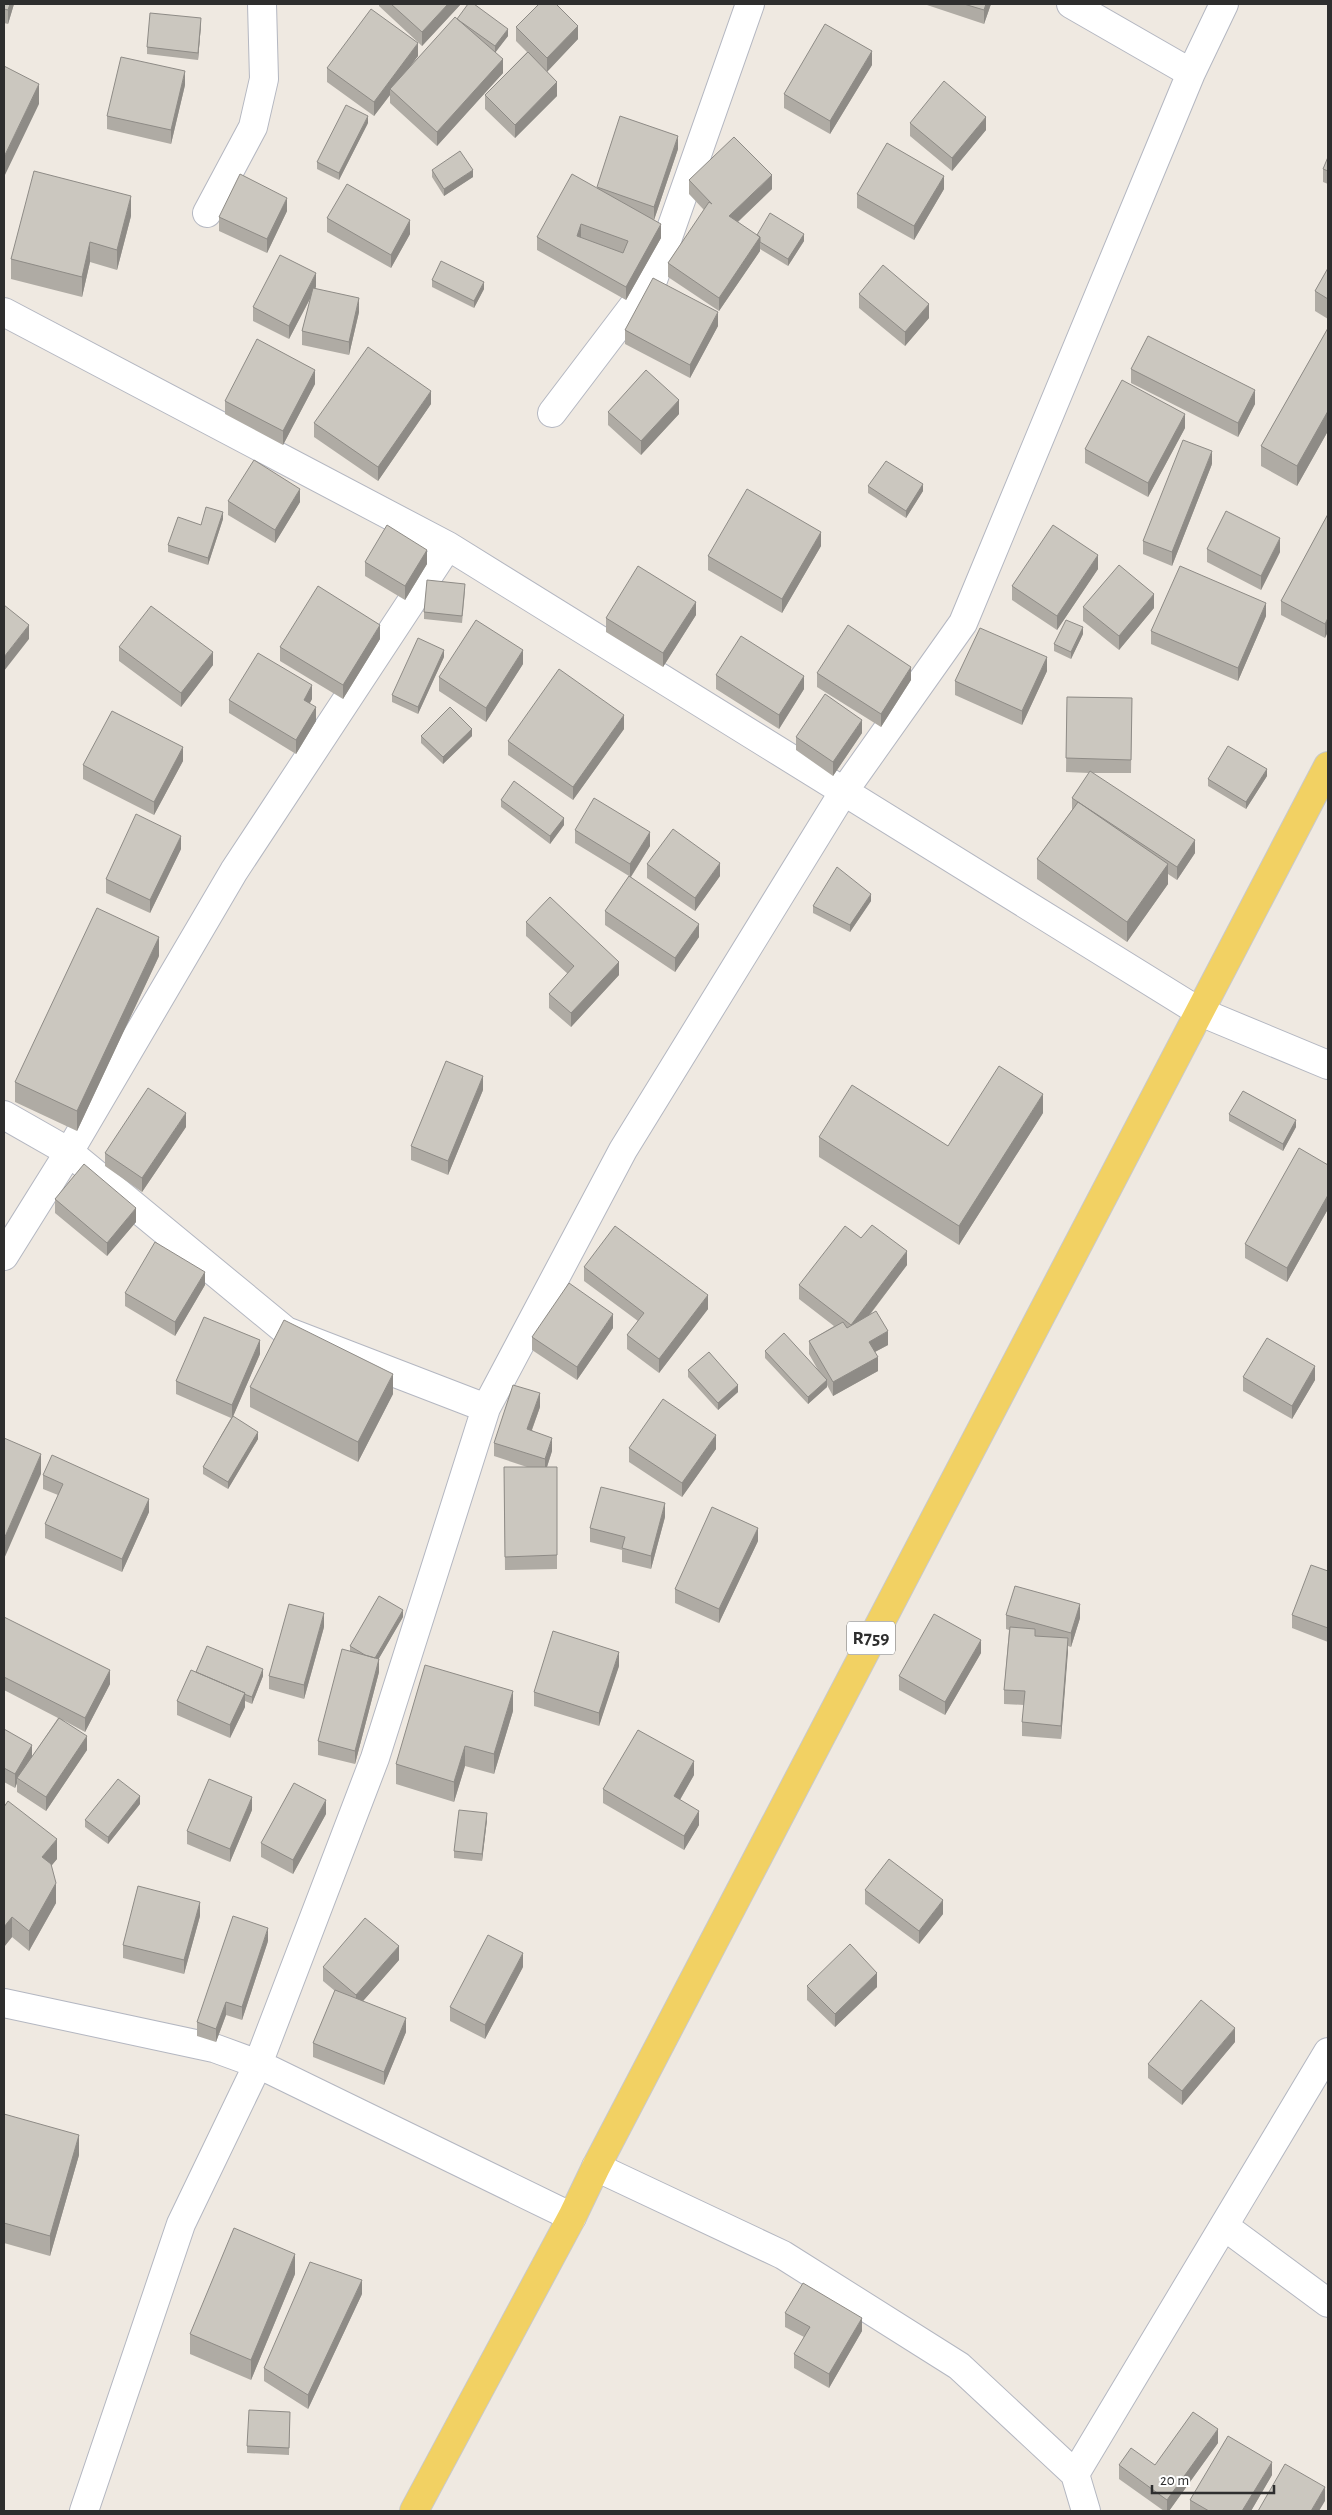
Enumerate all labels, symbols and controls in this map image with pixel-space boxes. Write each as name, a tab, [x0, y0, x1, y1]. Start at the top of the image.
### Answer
road number: R759	[847, 1622, 895, 1655]
scale bar	[1152, 2462, 1274, 2494]
text: 20 m	[1160, 2473, 1189, 2488]

